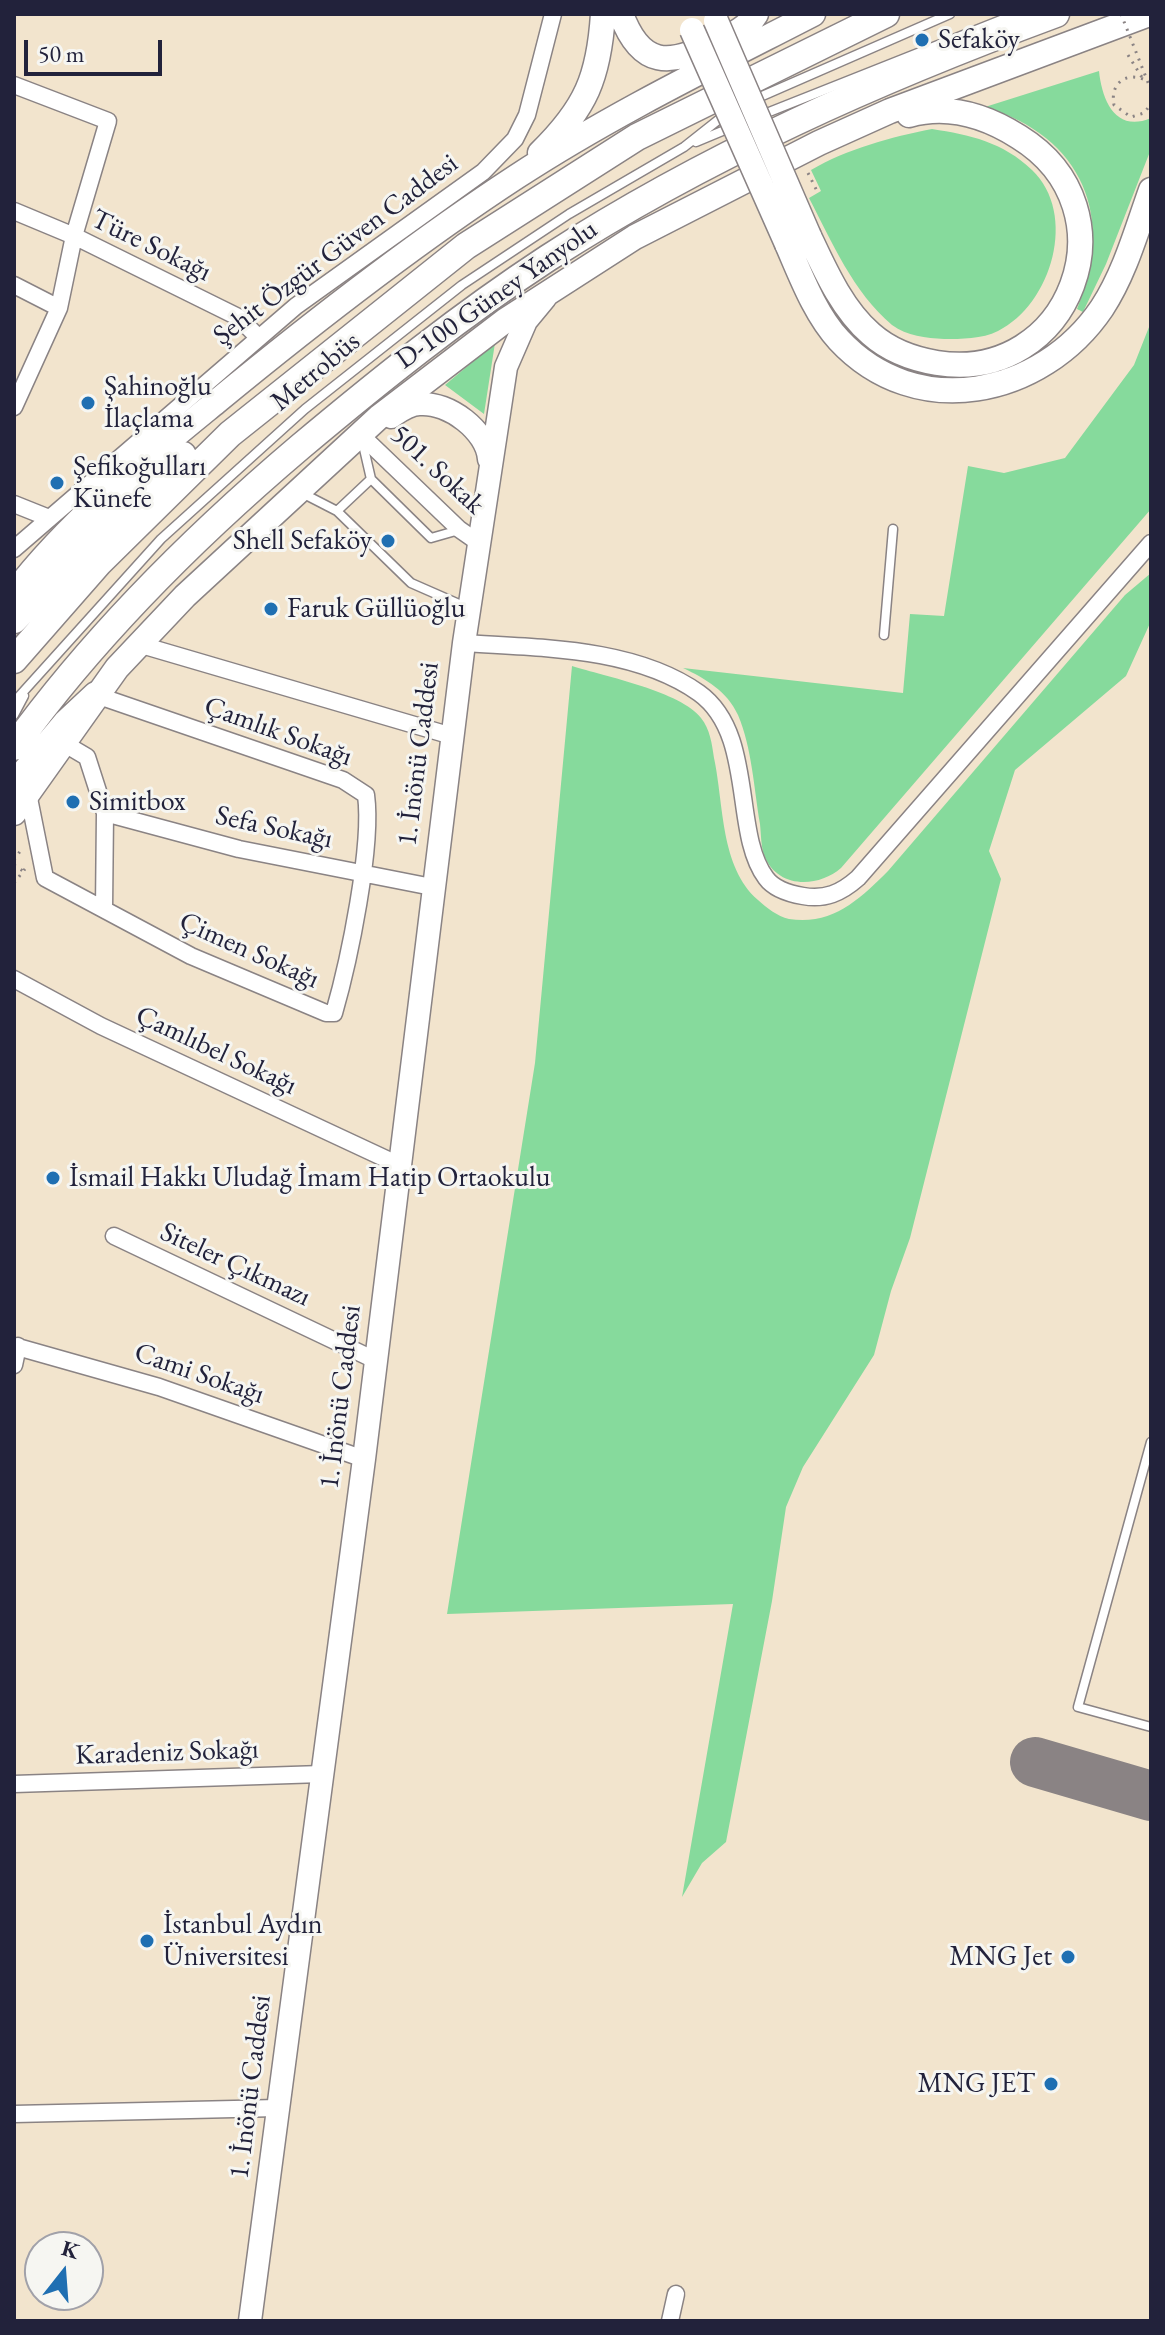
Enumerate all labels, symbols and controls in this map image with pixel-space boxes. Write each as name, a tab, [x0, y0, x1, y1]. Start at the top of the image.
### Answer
place label: Sefaköy	[938, 23, 1020, 57]
scale bar	[28, 24, 166, 74]
marker: Sefaköy	[913, 31, 931, 49]
text: 50 m	[38, 38, 85, 69]
street label: Şehit Özgür Güven Caddesi	[207, 147, 465, 353]
street label: Türe Sokağı	[86, 203, 216, 289]
street label: D-100 Güney Yanyolu	[390, 213, 604, 377]
street label: Metrobüs	[265, 325, 367, 419]
place label: Şahinoğlu İlaçlama	[104, 370, 212, 436]
marker: Şahinoğlu İlaçlama	[79, 394, 97, 412]
street label: 501. Sokak	[383, 418, 491, 522]
place label: Şefikoğulları Künefe	[73, 450, 206, 516]
marker: Şefikoğulları Künefe	[48, 474, 66, 492]
place label: Shell Sefaköy	[233, 524, 372, 558]
marker: Shell Sefaköy	[379, 532, 397, 550]
place label: Faruk Güllüoğlu	[287, 592, 465, 626]
marker: Faruk Güllüoğlu	[262, 600, 280, 618]
street label: 1. İnönü Caddesi	[391, 660, 447, 848]
street label: Çamlık Sokağı	[199, 690, 357, 774]
place label: Simitbox	[89, 785, 186, 819]
marker: Simitbox	[64, 793, 82, 811]
street label: Sefa Sokağı	[212, 799, 336, 857]
street label: Çimen Sokağı	[174, 905, 324, 997]
street label: Çamlıbel Sokağı	[130, 999, 302, 1103]
place label: İsmail Hakkı Uludağ İmam Hatip Ortaokulu	[69, 1161, 551, 1195]
marker: İsmail Hakkı Uludağ İmam Hatip Ortaokulu	[44, 1169, 62, 1187]
street label: Siteler Çıkmazı	[155, 1216, 315, 1314]
street label: 1. İnönü Caddesi	[313, 1303, 369, 1491]
street label: Cami Sokağı	[130, 1336, 268, 1412]
street label: Karadeniz Sokağı	[75, 1733, 259, 1773]
place label: İstanbul Aydın Üniversitesi	[163, 1908, 323, 1974]
marker: İstanbul Aydın Üniversitesi	[138, 1932, 156, 1950]
place label: MNG Jet	[949, 1940, 1052, 1974]
marker: MNG Jet	[1059, 1948, 1077, 1966]
street label: 1. İnönü Caddesi	[223, 1993, 279, 2181]
place label: MNG JET	[918, 2067, 1035, 2101]
marker: MNG JET	[1042, 2075, 1060, 2093]
north arrow	[24, 2231, 104, 2311]
text: K	[58, 2233, 83, 2266]

